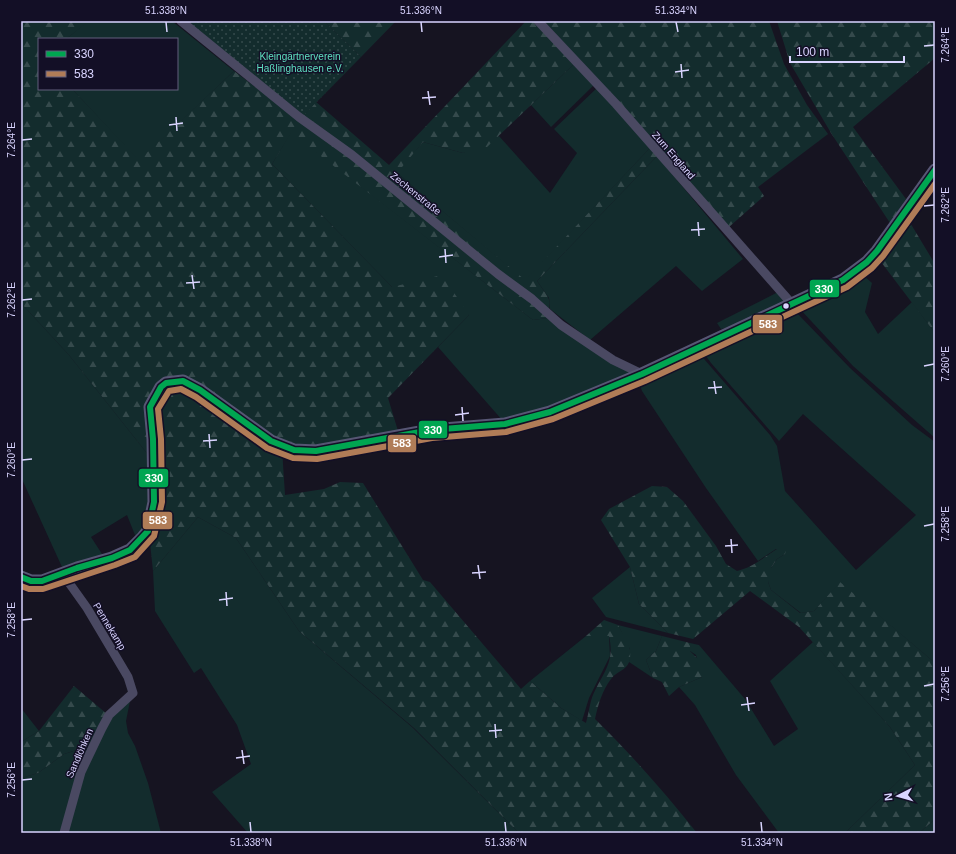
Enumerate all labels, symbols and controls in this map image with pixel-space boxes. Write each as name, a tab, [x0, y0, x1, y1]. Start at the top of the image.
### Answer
text: 51.338°N	[145, 5, 187, 16]
text: 51.336°N	[400, 5, 442, 16]
text: 51.334°N	[655, 5, 697, 16]
text: 7.264°E	[940, 27, 951, 63]
legend	[38, 38, 178, 90]
scale bar	[790, 38, 904, 64]
text: 100 m	[796, 45, 829, 59]
text: 330	[74, 47, 94, 61]
park label: Kleingärtnerverein Haßlinghausen e.V.	[257, 51, 343, 74]
text: 583	[74, 67, 94, 81]
text: 7.264°E	[6, 122, 17, 158]
street label: Zum England	[650, 129, 697, 181]
street label: Zechenstraße	[388, 170, 443, 217]
text: 7.262°E	[940, 187, 951, 223]
line badge: 330	[809, 279, 840, 298]
text: 7.262°E	[6, 282, 17, 318]
text: 330	[815, 283, 833, 295]
unlabelled marker	[781, 301, 791, 311]
line badge: 583	[752, 314, 783, 334]
text: 583	[759, 318, 777, 330]
text: 7.260°E	[940, 346, 951, 382]
line badge: 330	[418, 420, 448, 439]
text: 330	[424, 424, 442, 436]
line badge: 583	[387, 434, 417, 453]
text: 583	[393, 437, 411, 449]
text: 7.260°E	[6, 442, 17, 478]
line badge: 330	[138, 468, 169, 488]
text: 330	[145, 472, 163, 484]
text: 7.258°E	[940, 506, 951, 542]
line badge: 583	[142, 511, 173, 530]
text: 583	[149, 514, 167, 526]
street label: Pennekamp	[91, 601, 128, 652]
text: 7.258°E	[6, 602, 17, 638]
text: 7.256°E	[940, 666, 951, 702]
street label: Sandlöhken	[64, 727, 95, 780]
text: 7.256°E	[6, 762, 17, 798]
north arrow	[878, 776, 918, 816]
text: N	[882, 792, 894, 802]
text: 51.338°N	[230, 837, 272, 848]
text: 51.336°N	[485, 837, 527, 848]
text: 51.334°N	[741, 837, 783, 848]

